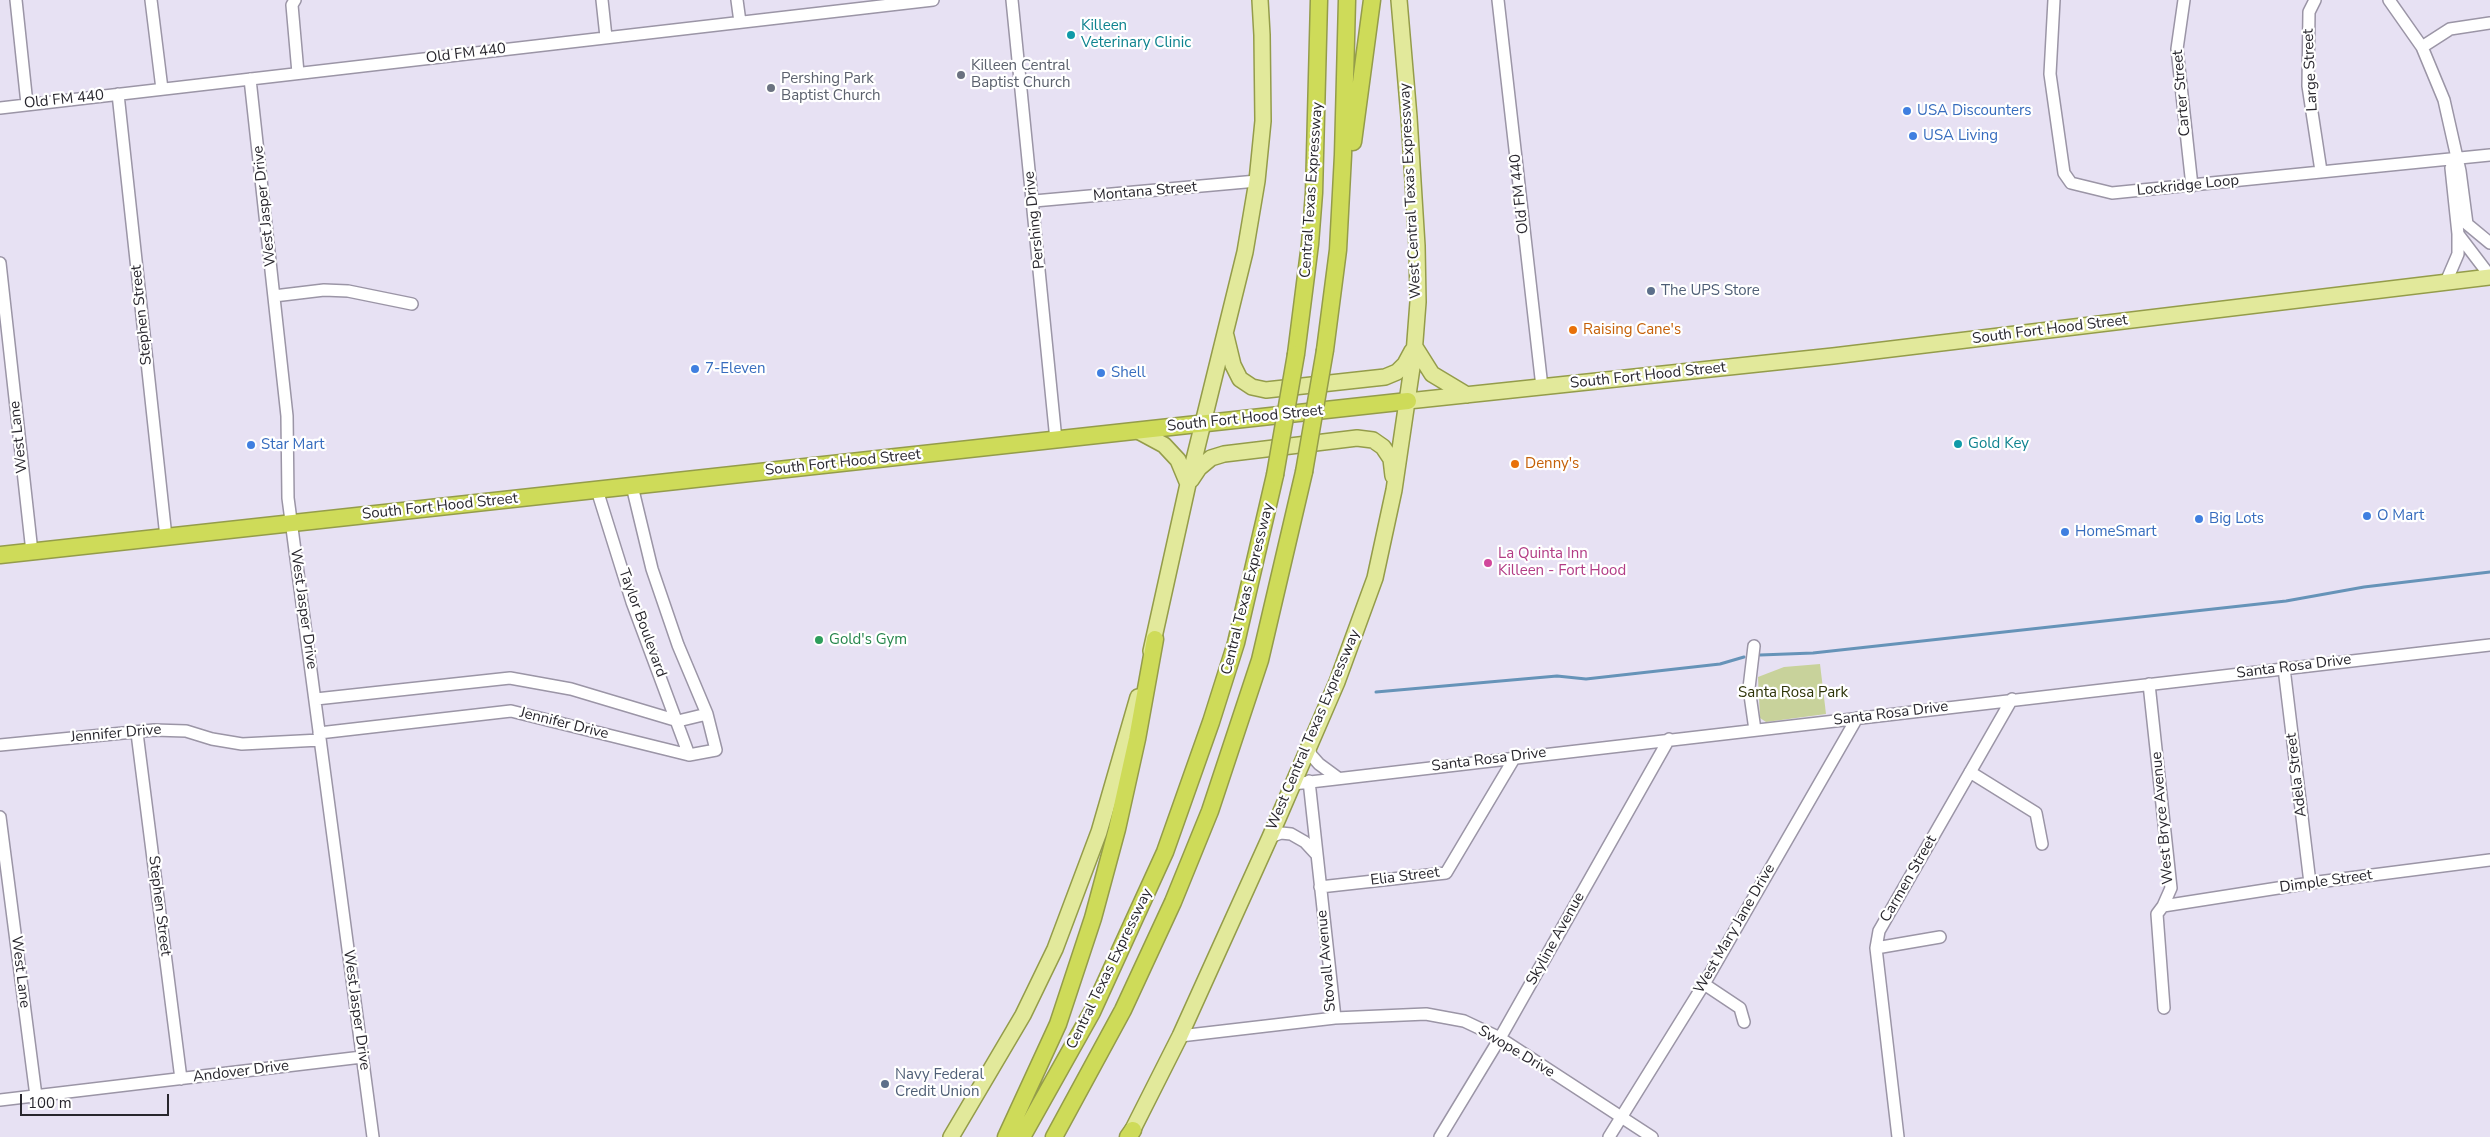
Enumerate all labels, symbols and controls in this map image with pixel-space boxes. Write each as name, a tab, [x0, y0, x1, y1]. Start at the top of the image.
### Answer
place label: Killeen Veterinary Clinic	[1081, 17, 1191, 52]
street label: Large Street	[2300, 28, 2322, 112]
marker: Killeen Veterinary Clinic	[1065, 29, 1077, 41]
street label: Old FM 440	[425, 40, 507, 68]
street label: Carter Street	[2169, 49, 2195, 137]
place label: Killeen Central Baptist Church	[971, 57, 1071, 92]
marker: Killeen Central Baptist Church	[955, 69, 967, 81]
place label: Pershing Park Baptist Church	[781, 70, 881, 105]
marker: Pershing Park Baptist Church	[765, 82, 777, 94]
street label: West Central Texas Expressway	[1396, 83, 1426, 299]
street label: Old FM 440	[23, 87, 105, 113]
street label: Central Texas Expressway	[1297, 101, 1327, 279]
place label: USA Discounters	[1917, 102, 2031, 120]
marker: USA Discounters	[1901, 105, 1913, 117]
place label: USA Living	[1923, 127, 1998, 145]
marker: USA Living	[1907, 130, 1919, 142]
street label: West Jasper Drive	[250, 145, 280, 267]
street label: Old FM 440	[1507, 153, 1533, 235]
street label: Pershing Drive	[1021, 170, 1049, 270]
street label: Lockridge Loop	[2136, 172, 2240, 200]
street label: Montana Street	[1092, 178, 1198, 206]
street label: Stephen Street	[128, 264, 156, 366]
place label: The UPS Store	[1661, 282, 1760, 300]
marker: The UPS Store	[1645, 285, 1657, 297]
street label: South Fort Hood Street	[1971, 312, 2129, 348]
place label: Raising Cane's	[1583, 321, 1681, 339]
marker: Raising Cane's	[1567, 324, 1579, 336]
street label: South Fort Hood Street	[1569, 359, 1727, 393]
place label: 7-Eleven	[705, 360, 765, 378]
marker: 7-Eleven	[689, 363, 701, 375]
place label: Shell	[1111, 364, 1146, 382]
marker: Shell	[1095, 367, 1107, 379]
street label: West Lane	[6, 400, 32, 474]
street label: South Fort Hood Street	[1166, 402, 1324, 436]
place label: Gold Key	[1968, 435, 2029, 453]
place label: Star Mart	[261, 436, 324, 454]
marker: Gold Key	[1952, 438, 1964, 450]
marker: Star Mart	[245, 439, 257, 451]
street label: South Fort Hood Street	[764, 446, 922, 480]
place label: Denny's	[1525, 455, 1579, 473]
marker: Denny's	[1509, 458, 1521, 470]
street label: South Fort Hood Street	[361, 490, 519, 524]
street label: Central Texas Expressway	[1218, 501, 1278, 677]
place label: O Mart	[2377, 507, 2424, 525]
place label: Big Lots	[2209, 510, 2264, 528]
marker: O Mart	[2361, 510, 2373, 522]
marker: Big Lots	[2193, 513, 2205, 525]
place label: HomeSmart	[2075, 523, 2157, 541]
marker: HomeSmart	[2059, 526, 2071, 538]
place label: La Quinta Inn Killeen - Fort Hood	[1498, 545, 1626, 580]
street label: West Jasper Drive	[286, 548, 320, 670]
marker: La Quinta Inn Killeen - Fort Hood	[1482, 557, 1494, 569]
street label: Taylor Boulevard	[614, 566, 670, 680]
street label: West Central Texas Expressway	[1263, 627, 1365, 833]
place label: Gold's Gym	[829, 631, 907, 649]
marker: Gold's Gym	[813, 634, 825, 646]
street label: Santa Rosa Drive	[2236, 651, 2352, 683]
park label: Santa Rosa Park	[1738, 684, 1848, 702]
street label: Santa Rosa Drive	[1833, 698, 1949, 730]
street label: Jennifer Drive	[518, 704, 610, 744]
street label: Jennifer Drive	[70, 721, 162, 747]
street label: Adela Street	[2283, 732, 2311, 818]
street label: Santa Rosa Drive	[1431, 744, 1547, 776]
street label: West Bryce Avenue	[2148, 751, 2178, 885]
street label: Carmen Street	[1877, 832, 1941, 926]
street label: Stephen Street	[144, 855, 174, 957]
street label: West Mary Jane Drive	[1691, 861, 1779, 997]
street label: Elia Street	[1369, 864, 1441, 890]
street label: Dimple Street	[2279, 867, 2373, 897]
street label: Central Texas Expressway	[1063, 886, 1157, 1052]
street label: Skyline Avenue	[1523, 889, 1589, 989]
street label: Stovall Avenue	[1314, 909, 1340, 1013]
street label: West Lane	[7, 935, 33, 1009]
street label: West Jasper Drive	[339, 949, 373, 1071]
street label: Swope Drive	[1474, 1022, 1558, 1082]
street label: Andover Drive	[192, 1057, 290, 1087]
place label: Navy Federal Credit Union	[895, 1066, 984, 1101]
marker: Navy Federal Credit Union	[879, 1078, 891, 1090]
scale bar	[22, 1084, 171, 1116]
text: 100 m	[28, 1093, 72, 1113]

